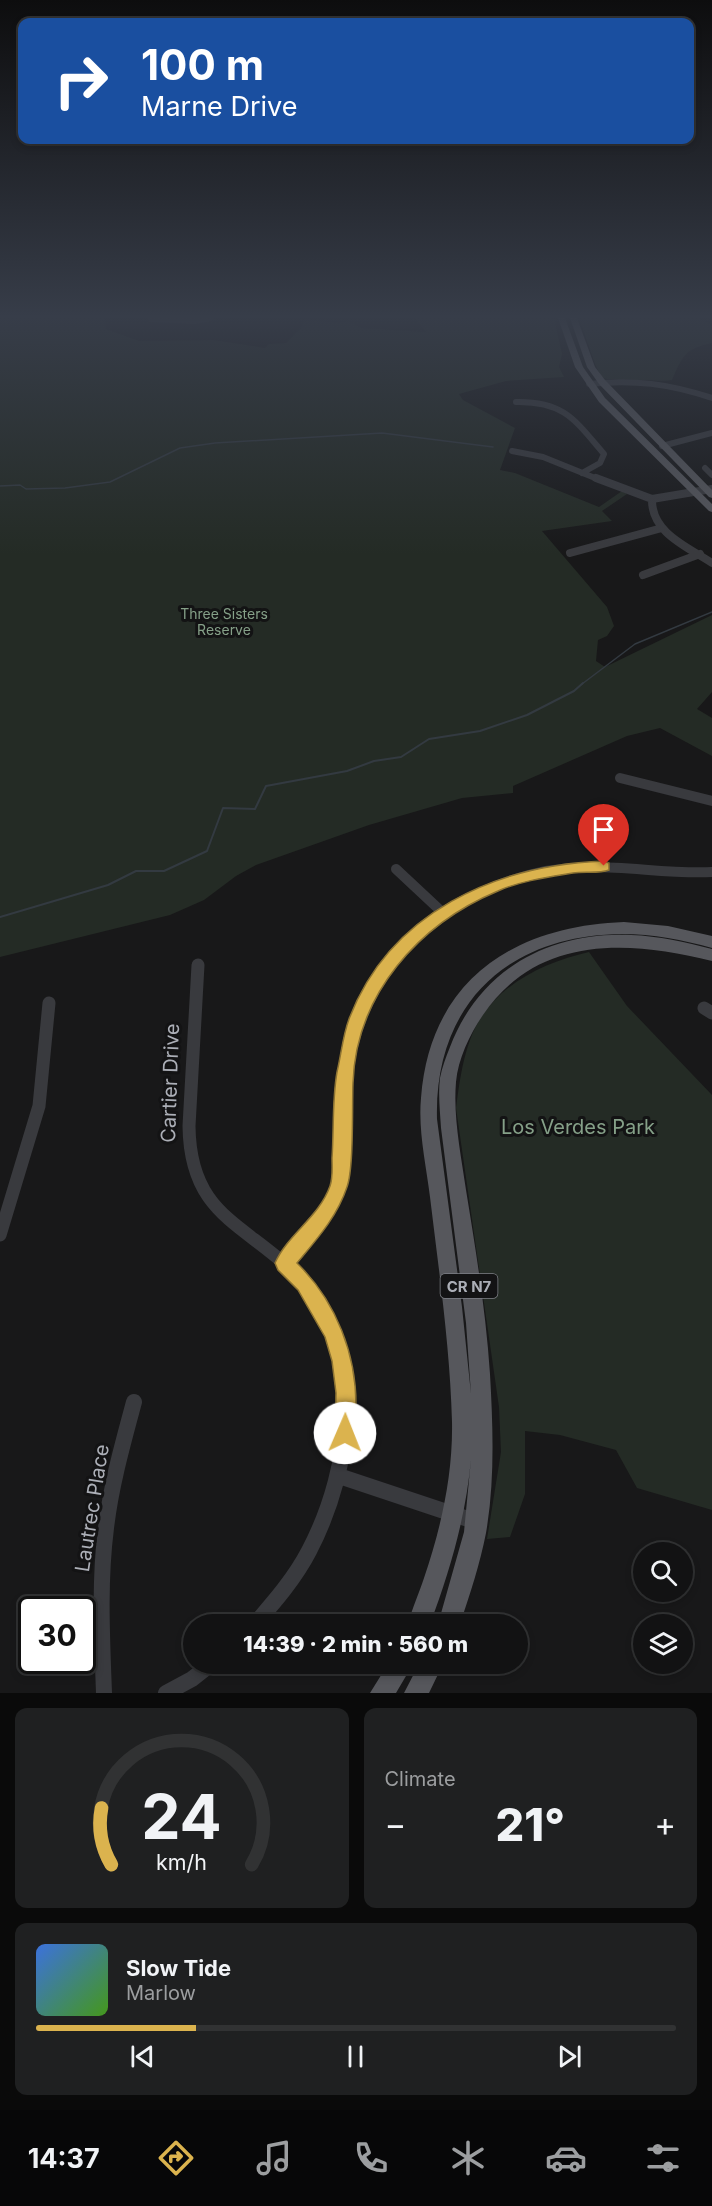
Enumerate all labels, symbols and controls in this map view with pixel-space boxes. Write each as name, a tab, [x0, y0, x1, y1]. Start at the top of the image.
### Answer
text: 100 m	[141, 39, 264, 90]
icon: right	[42, 42, 120, 120]
text: Marne Drive	[141, 90, 297, 123]
park label: Three Sisters Reserve	[180, 605, 268, 638]
pin	[578, 804, 629, 866]
icon: arrive	[587, 813, 620, 846]
street label: Cartier Drive	[156, 1023, 184, 1143]
park label: Los Verdes Park	[501, 1115, 655, 1139]
road number: CR N7	[440, 1274, 498, 1298]
position arrow	[313, 1401, 377, 1465]
street label: Lautrec Place	[70, 1443, 114, 1573]
map controls	[633, 1542, 693, 1674]
button: search	[633, 1542, 693, 1602]
speed limit sign: 30	[18, 1596, 96, 1674]
button: layers	[633, 1614, 693, 1674]
text: 14:39 · 2 min · 560 m	[243, 1631, 468, 1657]
text: Climate	[385, 1767, 456, 1791]
text: 24	[141, 1779, 222, 1854]
text: 21°	[496, 1797, 565, 1852]
text: −	[385, 1804, 406, 1844]
text: +	[654, 1804, 676, 1844]
text: km/h	[156, 1849, 207, 1875]
text: Slow Tide	[126, 1955, 231, 1981]
text: Marlow	[126, 1981, 196, 2005]
icon: previous	[126, 2040, 159, 2073]
icon: pause	[339, 2040, 372, 2073]
icon: next	[553, 2040, 586, 2073]
icon: directions	[155, 2137, 197, 2179]
icon: music	[253, 2137, 295, 2179]
icon: phone	[350, 2137, 392, 2179]
icon: climate	[447, 2137, 489, 2179]
icon: car	[545, 2137, 587, 2179]
icon: filters	[642, 2137, 684, 2179]
text: 14:37	[28, 2142, 100, 2175]

